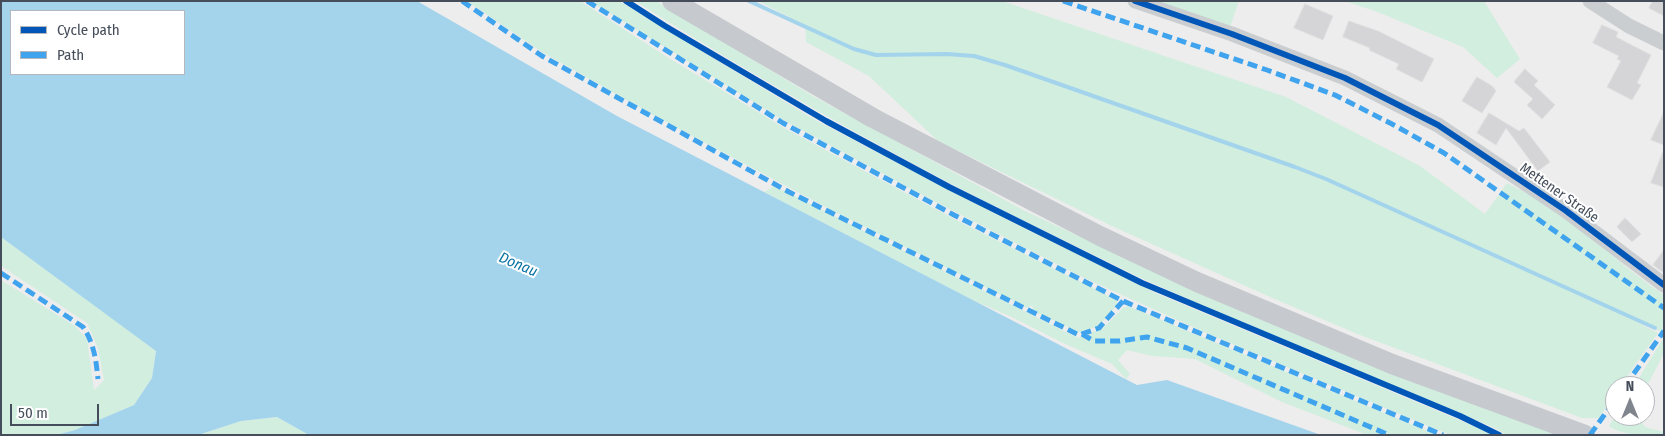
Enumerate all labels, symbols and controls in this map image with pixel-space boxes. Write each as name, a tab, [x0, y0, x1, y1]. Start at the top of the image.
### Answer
legend	[10, 10, 185, 75]
text: Cycle path	[57, 21, 120, 39]
text: Path	[57, 46, 84, 64]
street label: Mettener Straße	[1516, 160, 1602, 226]
water label: Donau	[496, 249, 540, 281]
north arrow	[1605, 376, 1655, 426]
text: N	[1626, 378, 1634, 395]
scale bar	[12, 394, 101, 426]
text: 50 m	[18, 404, 48, 422]

